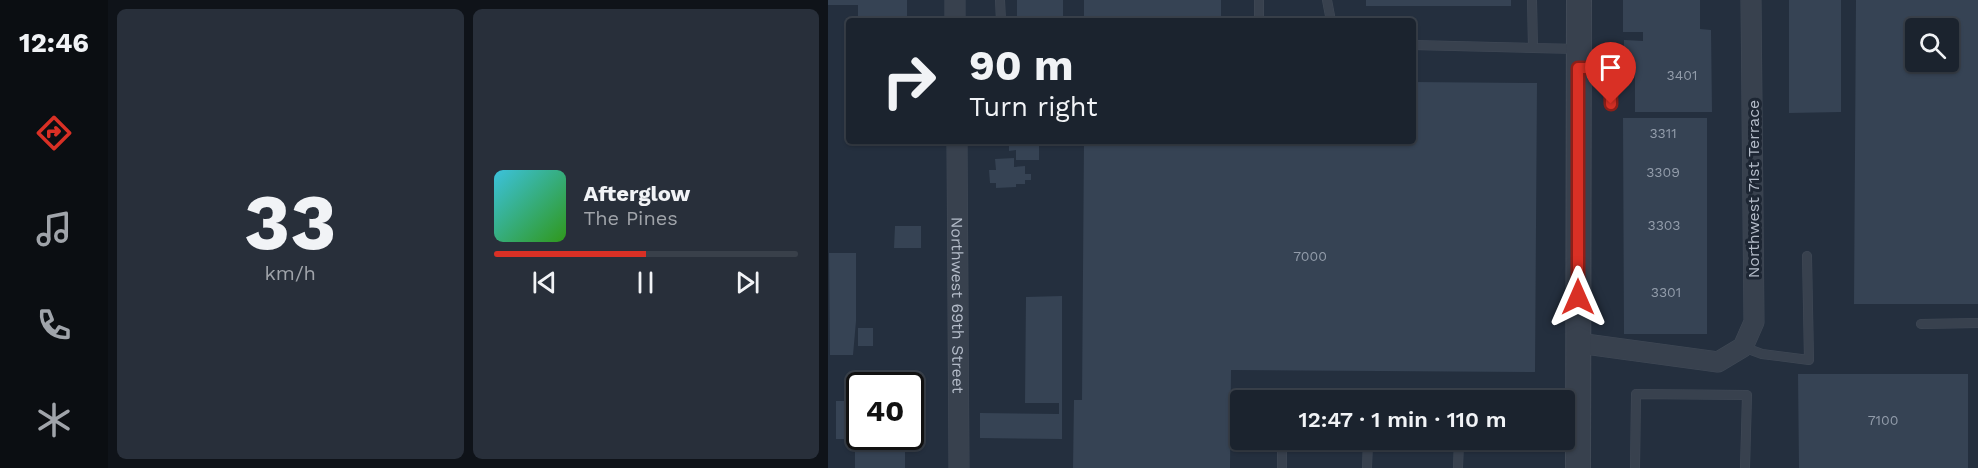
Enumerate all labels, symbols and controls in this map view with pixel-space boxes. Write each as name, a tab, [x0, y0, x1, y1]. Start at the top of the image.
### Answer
map controls	[1905, 18, 1959, 72]
button: search	[1905, 18, 1959, 72]
text: 12:46	[19, 27, 89, 59]
text: 90 m	[969, 41, 1073, 90]
icon: right	[870, 42, 948, 120]
pin	[1585, 42, 1636, 104]
icon: arrive	[1594, 51, 1627, 84]
house number: 3401	[1667, 67, 1697, 83]
text: Turn right	[969, 91, 1098, 123]
street label: Northwest 71st Terrace	[1744, 100, 1763, 278]
icon: directions	[33, 112, 75, 154]
house number: 3311	[1649, 125, 1677, 141]
house number: 3309	[1646, 164, 1680, 180]
text: 33	[244, 176, 337, 268]
text: Afterglow	[584, 181, 690, 206]
text: The Pines	[584, 206, 678, 230]
icon: music	[33, 208, 75, 250]
street label: Northwest 69th Street	[948, 217, 968, 394]
house number: 3303	[1648, 217, 1680, 233]
house number: 7000	[1293, 248, 1327, 264]
text: km/h	[264, 261, 316, 285]
position arrow	[1546, 265, 1610, 329]
icon: previous	[528, 266, 561, 299]
icon: pause	[629, 266, 662, 299]
icon: next	[731, 266, 764, 299]
house number: 3301	[1651, 284, 1681, 300]
icon: phone	[33, 304, 75, 346]
speed limit sign: 40	[846, 372, 924, 450]
icon: climate	[33, 399, 75, 441]
text: 12:47 · 1 min · 110 m	[1299, 407, 1506, 432]
house number: 7100	[1868, 412, 1898, 428]

